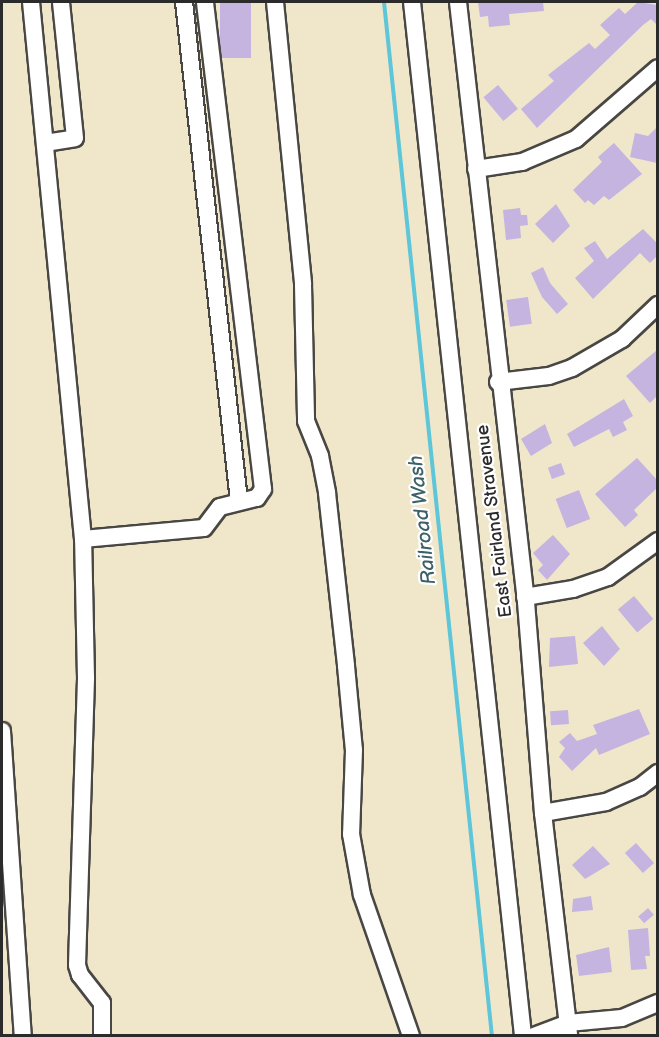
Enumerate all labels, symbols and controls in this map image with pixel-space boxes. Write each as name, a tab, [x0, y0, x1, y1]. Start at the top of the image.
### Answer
street label: East Fairland Stravenue	[472, 423, 518, 619]
water label: Railroad Wash	[404, 454, 442, 586]

